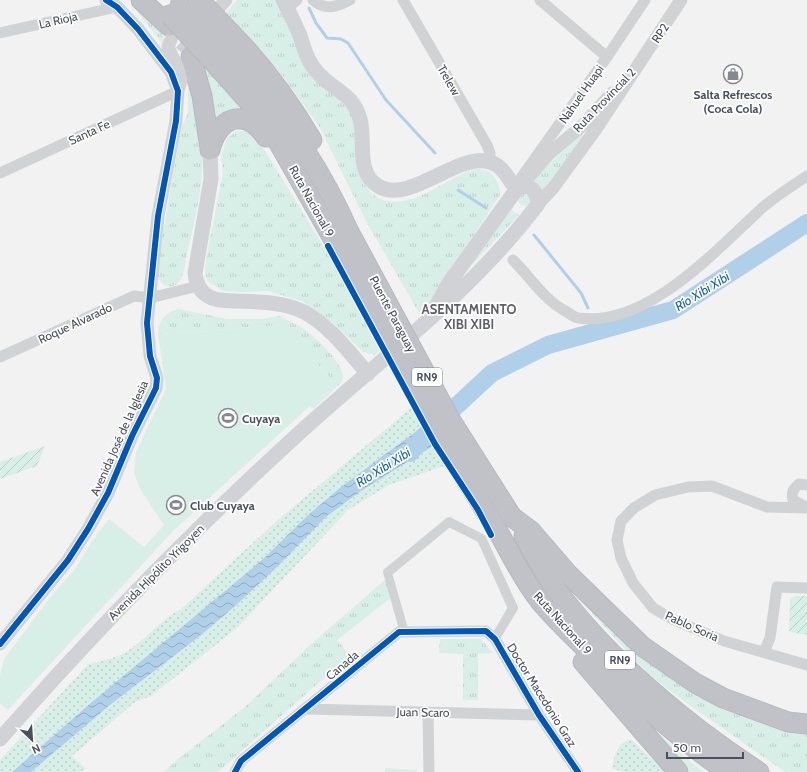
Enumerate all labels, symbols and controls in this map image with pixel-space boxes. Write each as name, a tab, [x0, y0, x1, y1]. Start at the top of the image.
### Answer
street label: La Rioja	[37, 8, 79, 32]
street label: RP2	[648, 20, 672, 46]
street label: Trelew	[434, 62, 464, 98]
street label: Nahuel Huapi	[555, 62, 607, 126]
shop icon: Salta Refrescos (Coca Cola)	[722, 63, 744, 85]
street label: Ruta Provincial 2	[570, 65, 638, 135]
place label: Salta Refrescos (Coca Cola)	[694, 87, 772, 116]
street label: Santa Fe	[66, 116, 112, 148]
street label: Ruta Nacional 9	[286, 163, 338, 240]
water label: Río Xibi Xibi	[672, 268, 732, 314]
street label: Puente Paraguay	[367, 273, 419, 355]
street label: Roque Alvarado	[36, 299, 115, 347]
district label: ASENTAMIENTO XIBI XIBI	[422, 301, 517, 332]
road number: RN9	[412, 368, 442, 386]
street label: Avenida José de la Iglesia	[87, 378, 151, 498]
sports icon: Cuyaya	[217, 407, 239, 429]
place label: Cuyaya	[242, 411, 280, 426]
water label: Río Xibi Xibi	[353, 444, 413, 490]
sports icon: Club Cuyaya	[165, 494, 187, 516]
place label: Club Cuyaya	[190, 498, 255, 513]
street label: Avenida Hipólito Yrigoyen	[105, 521, 207, 623]
street label: Ruta Nacional 9	[531, 588, 595, 658]
street label: Pablo Soria	[663, 608, 721, 645]
street label: Doctor Macedonio Graz	[504, 640, 580, 750]
street label: Canada	[323, 647, 362, 683]
road number: RN9	[605, 651, 635, 669]
street label: Juan Scaro	[395, 704, 450, 720]
north arrow	[12, 720, 52, 760]
scale bar	[667, 734, 743, 760]
text: 50 m	[673, 740, 701, 755]
text: N	[30, 741, 43, 757]

